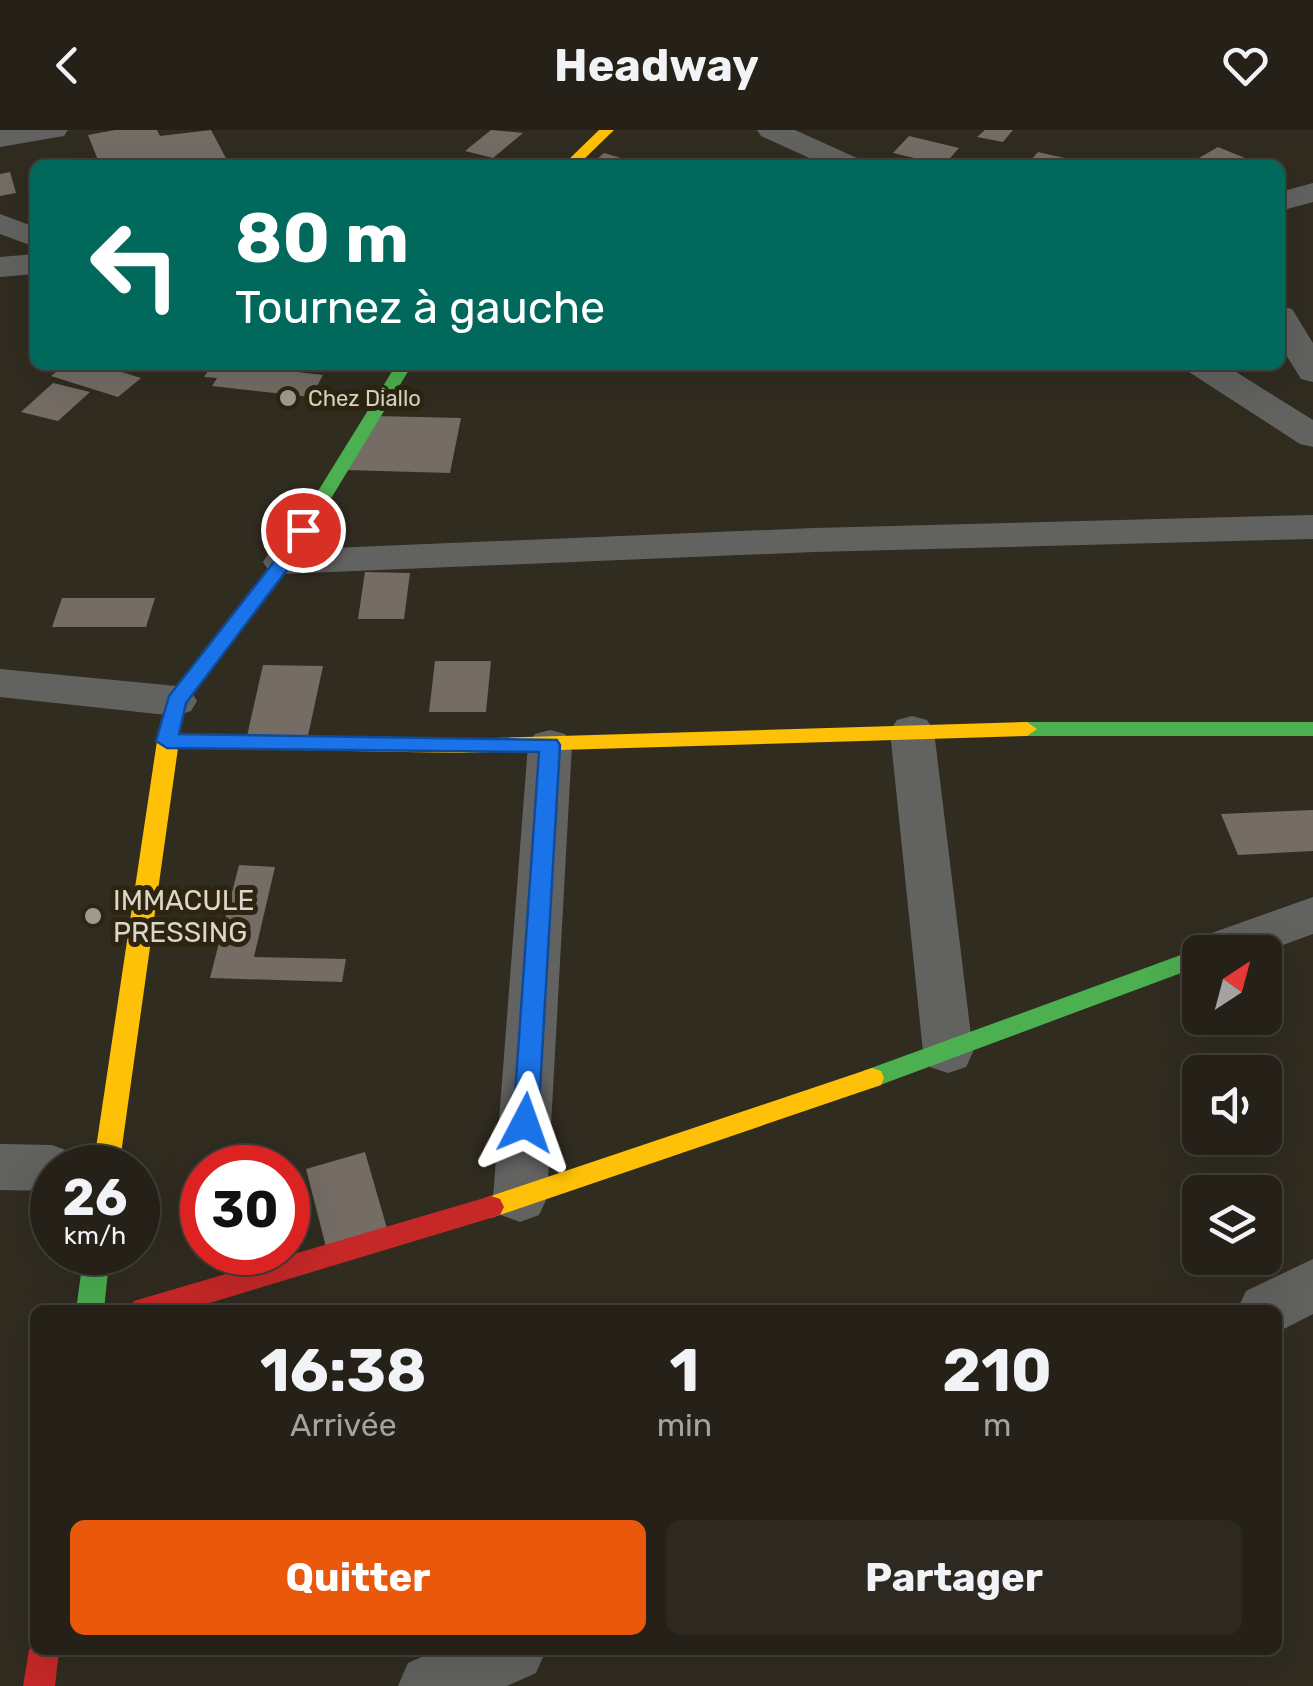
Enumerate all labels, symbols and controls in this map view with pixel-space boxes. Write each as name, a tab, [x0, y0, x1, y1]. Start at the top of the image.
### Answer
icon: back	[40, 38, 95, 93]
icon: heart	[1218, 38, 1273, 93]
text: Headway	[554, 39, 759, 92]
text: 80 m	[235, 197, 409, 280]
icon: left	[70, 200, 200, 330]
text: Tournez à gauche	[235, 281, 605, 334]
place label: Chez Diallo	[308, 385, 421, 412]
marker: Chez Diallo	[277, 387, 299, 409]
pin	[261, 488, 346, 573]
icon: arrive	[276, 503, 331, 558]
place label: IMMACULE PRESSING	[113, 884, 255, 949]
marker: IMMACULE PRESSING	[82, 905, 104, 927]
north arrow	[1182, 935, 1282, 1035]
map controls	[1182, 935, 1282, 1275]
button: sound	[1182, 1055, 1282, 1155]
position arrow	[473, 1071, 577, 1175]
speed limit sign: 30	[180, 1145, 310, 1275]
text: 26	[62, 1168, 128, 1228]
button: layers	[1182, 1175, 1282, 1275]
text: km/h	[64, 1221, 126, 1250]
text: 16:38	[260, 1335, 427, 1406]
text: 1	[670, 1335, 699, 1406]
text: 210	[942, 1335, 1052, 1406]
text: Arrivée	[290, 1406, 397, 1444]
text: min	[657, 1406, 712, 1444]
text: m	[983, 1406, 1011, 1444]
button: Quitter	[70, 1520, 646, 1635]
button: Partager	[666, 1520, 1242, 1635]

